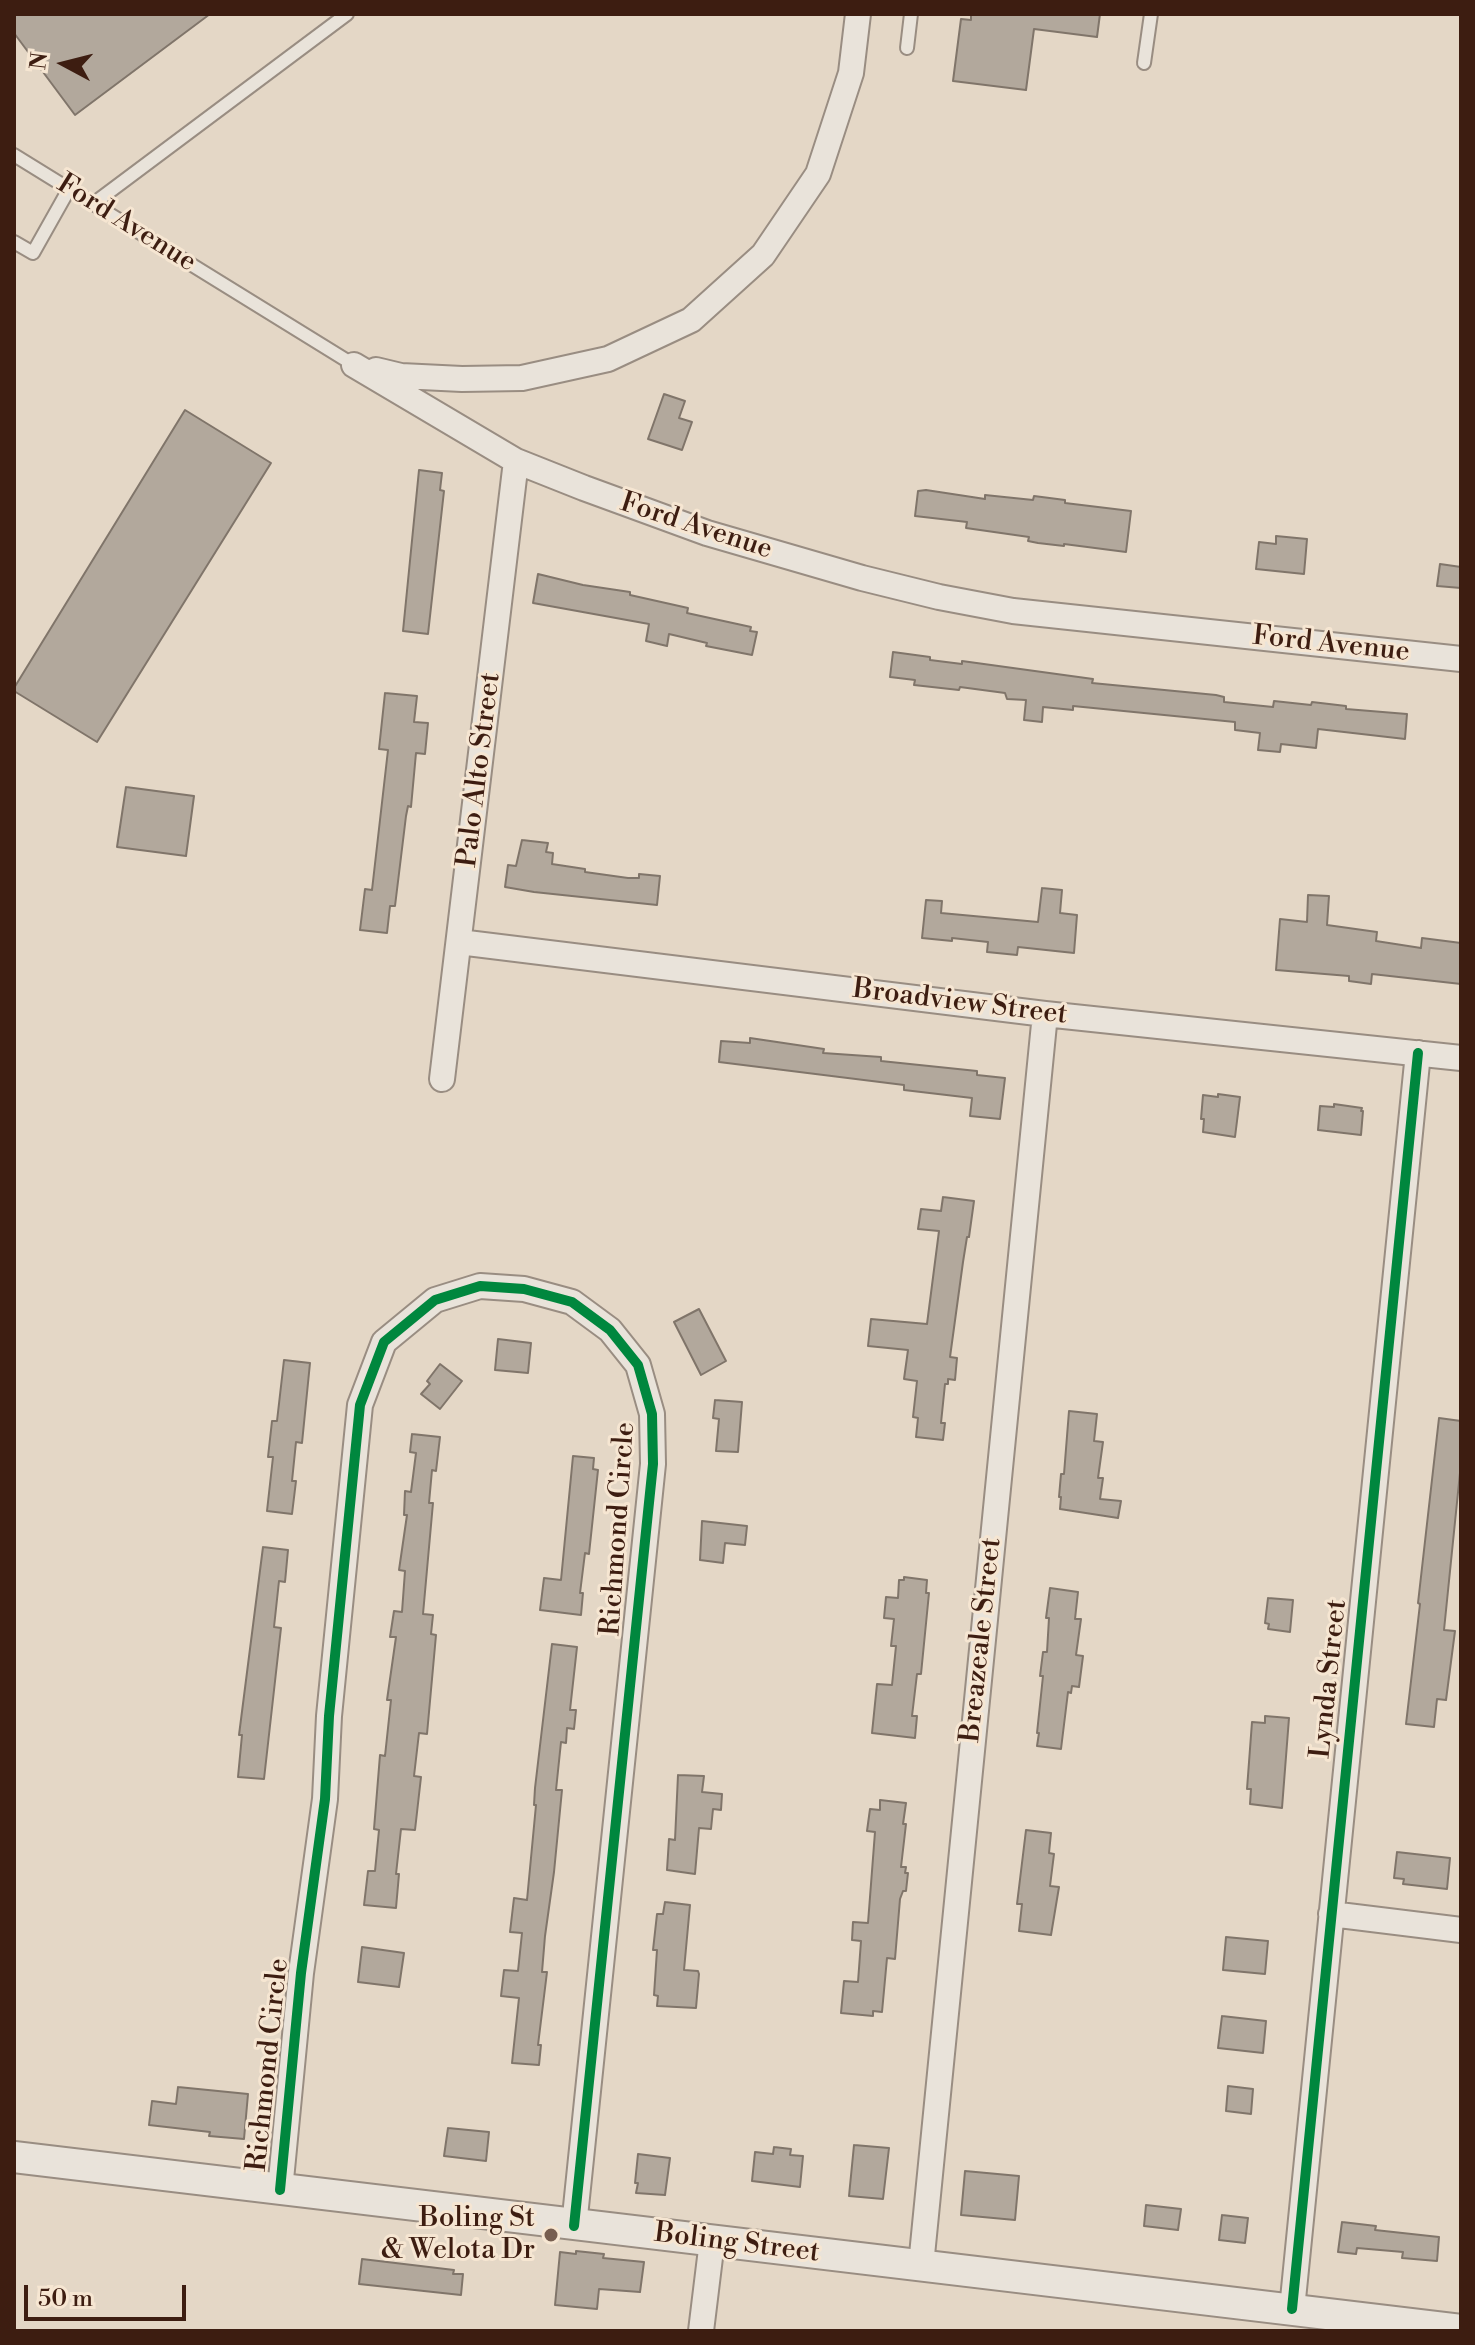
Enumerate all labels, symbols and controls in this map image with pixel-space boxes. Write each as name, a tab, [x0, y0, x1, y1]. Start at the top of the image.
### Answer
north arrow	[24, 24, 104, 104]
text: N	[25, 51, 54, 71]
street label: Ford Avenue	[50, 168, 202, 280]
street label: Ford Avenue	[616, 487, 776, 567]
street label: Ford Avenue	[1251, 620, 1411, 670]
street label: Palo Alto Street	[451, 671, 509, 869]
street label: Broadview Street	[851, 973, 1069, 1033]
street label: Richmond Circle	[595, 1421, 643, 1637]
street label: Breazeale Street	[955, 1536, 1009, 1744]
street label: Lynda Street	[1305, 1598, 1355, 1760]
street label: Richmond Circle	[241, 1957, 297, 2173]
place label: Boling St & Welota Dr	[381, 2202, 535, 2268]
street label: Boling Street	[653, 2217, 821, 2271]
marker: Boling St & Welota Dr	[542, 2226, 560, 2244]
scale bar	[28, 2269, 190, 2319]
text: 50 m	[38, 2284, 93, 2314]

